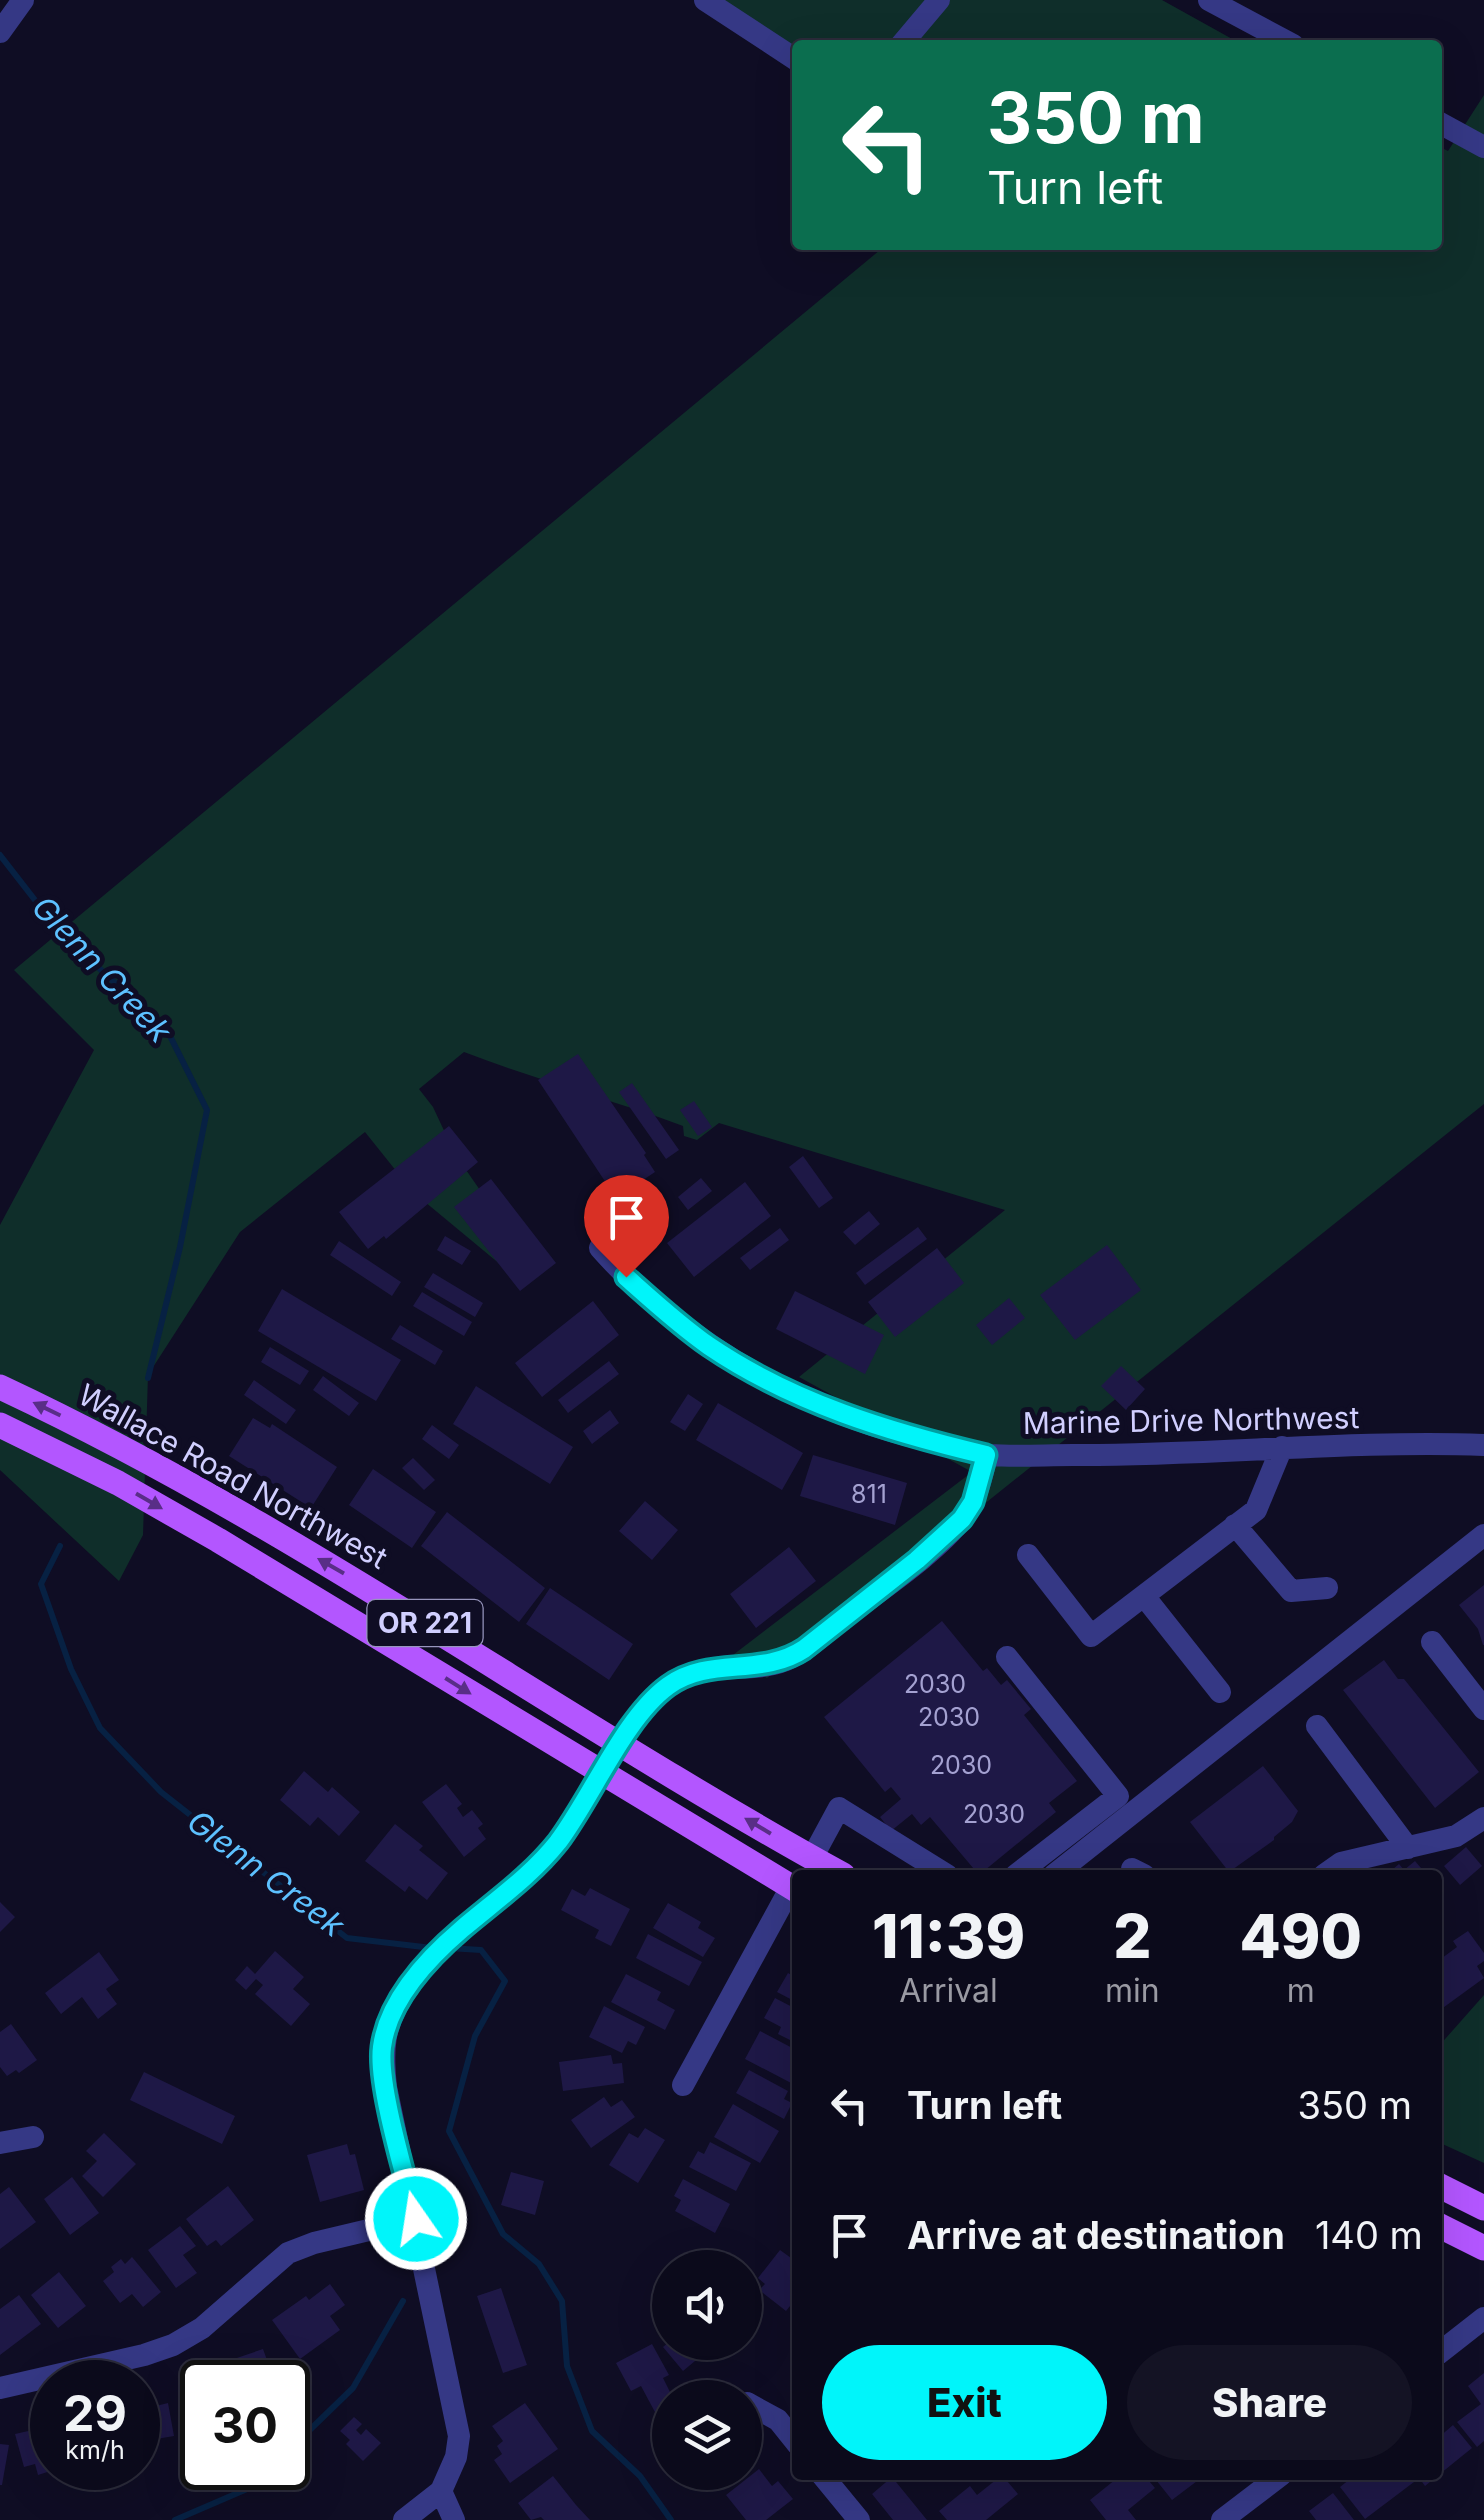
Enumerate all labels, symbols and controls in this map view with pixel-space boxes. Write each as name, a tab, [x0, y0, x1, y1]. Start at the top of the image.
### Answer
text: 350 m	[987, 75, 1205, 160]
icon: left	[822, 80, 952, 210]
text: Turn left	[987, 160, 1163, 215]
water label: Glenn Creek	[24, 888, 181, 1051]
pin	[584, 1175, 669, 1278]
icon: arrive	[599, 1190, 654, 1245]
street label: Wallace Road Northwest	[72, 1376, 394, 1576]
street label: Marine Drive Northwest	[1022, 1399, 1360, 1441]
one-way arrow	[32, 1401, 61, 1418]
house number: 811	[851, 1479, 887, 1509]
one-way arrow	[135, 1492, 164, 1509]
one-way arrow	[317, 1558, 345, 1575]
road number: OR 221	[368, 1600, 482, 1646]
house number: 2030	[904, 1669, 966, 1699]
one-way arrow	[444, 1677, 472, 1694]
house number: 2030	[918, 1702, 980, 1732]
house number: 2030	[930, 1750, 992, 1780]
house number: 2030	[963, 1799, 1025, 1829]
water label: Glenn Creek	[180, 1801, 353, 1945]
one-way arrow	[744, 1818, 772, 1835]
text: 11:39	[872, 1900, 1025, 1972]
text: 2	[1113, 1900, 1151, 1972]
text: 490	[1240, 1900, 1362, 1972]
text: Arrival	[899, 1971, 998, 2010]
text: min	[1105, 1971, 1160, 2010]
text: m	[1287, 1971, 1315, 2010]
icon: left	[822, 2078, 877, 2133]
text: Turn left	[907, 2082, 1062, 2128]
text: 350 m	[1297, 2082, 1412, 2128]
position arrow	[364, 2167, 468, 2271]
icon: arrive	[822, 2208, 877, 2263]
text: Arrive at destination	[907, 2212, 1285, 2258]
text: 140 m	[1315, 2212, 1423, 2258]
map controls	[652, 2250, 762, 2490]
button: sound	[652, 2250, 762, 2360]
button: Exit	[822, 2345, 1107, 2460]
button: Share	[1127, 2345, 1412, 2460]
speed limit sign: 30	[180, 2360, 310, 2490]
button: layers	[652, 2380, 762, 2490]
text: 29	[63, 2383, 127, 2443]
text: km/h	[65, 2435, 125, 2465]

